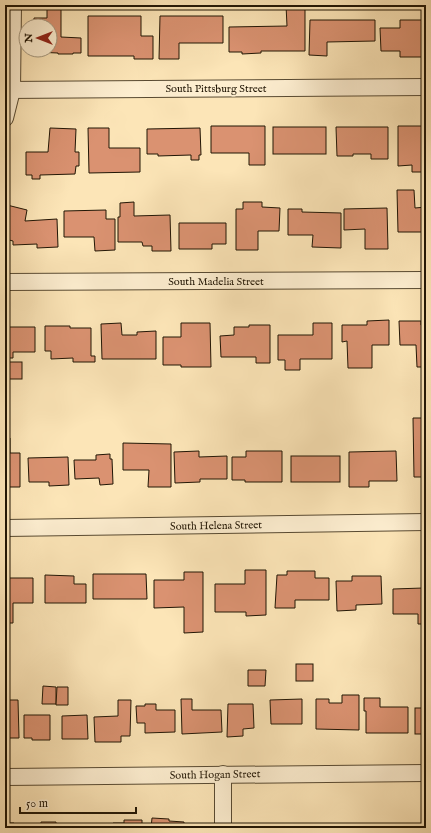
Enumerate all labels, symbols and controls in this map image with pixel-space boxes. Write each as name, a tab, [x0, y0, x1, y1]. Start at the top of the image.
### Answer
north arrow	[18, 18, 58, 58]
text: N	[22, 33, 36, 44]
street label: South Pittsburg Street	[165, 82, 267, 96]
street label: South Madelia Street	[168, 275, 264, 289]
street label: South Helena Street	[170, 518, 262, 534]
street label: South Hogan Street	[170, 767, 261, 783]
scale bar	[20, 789, 136, 815]
text: 50 m	[26, 796, 48, 811]

